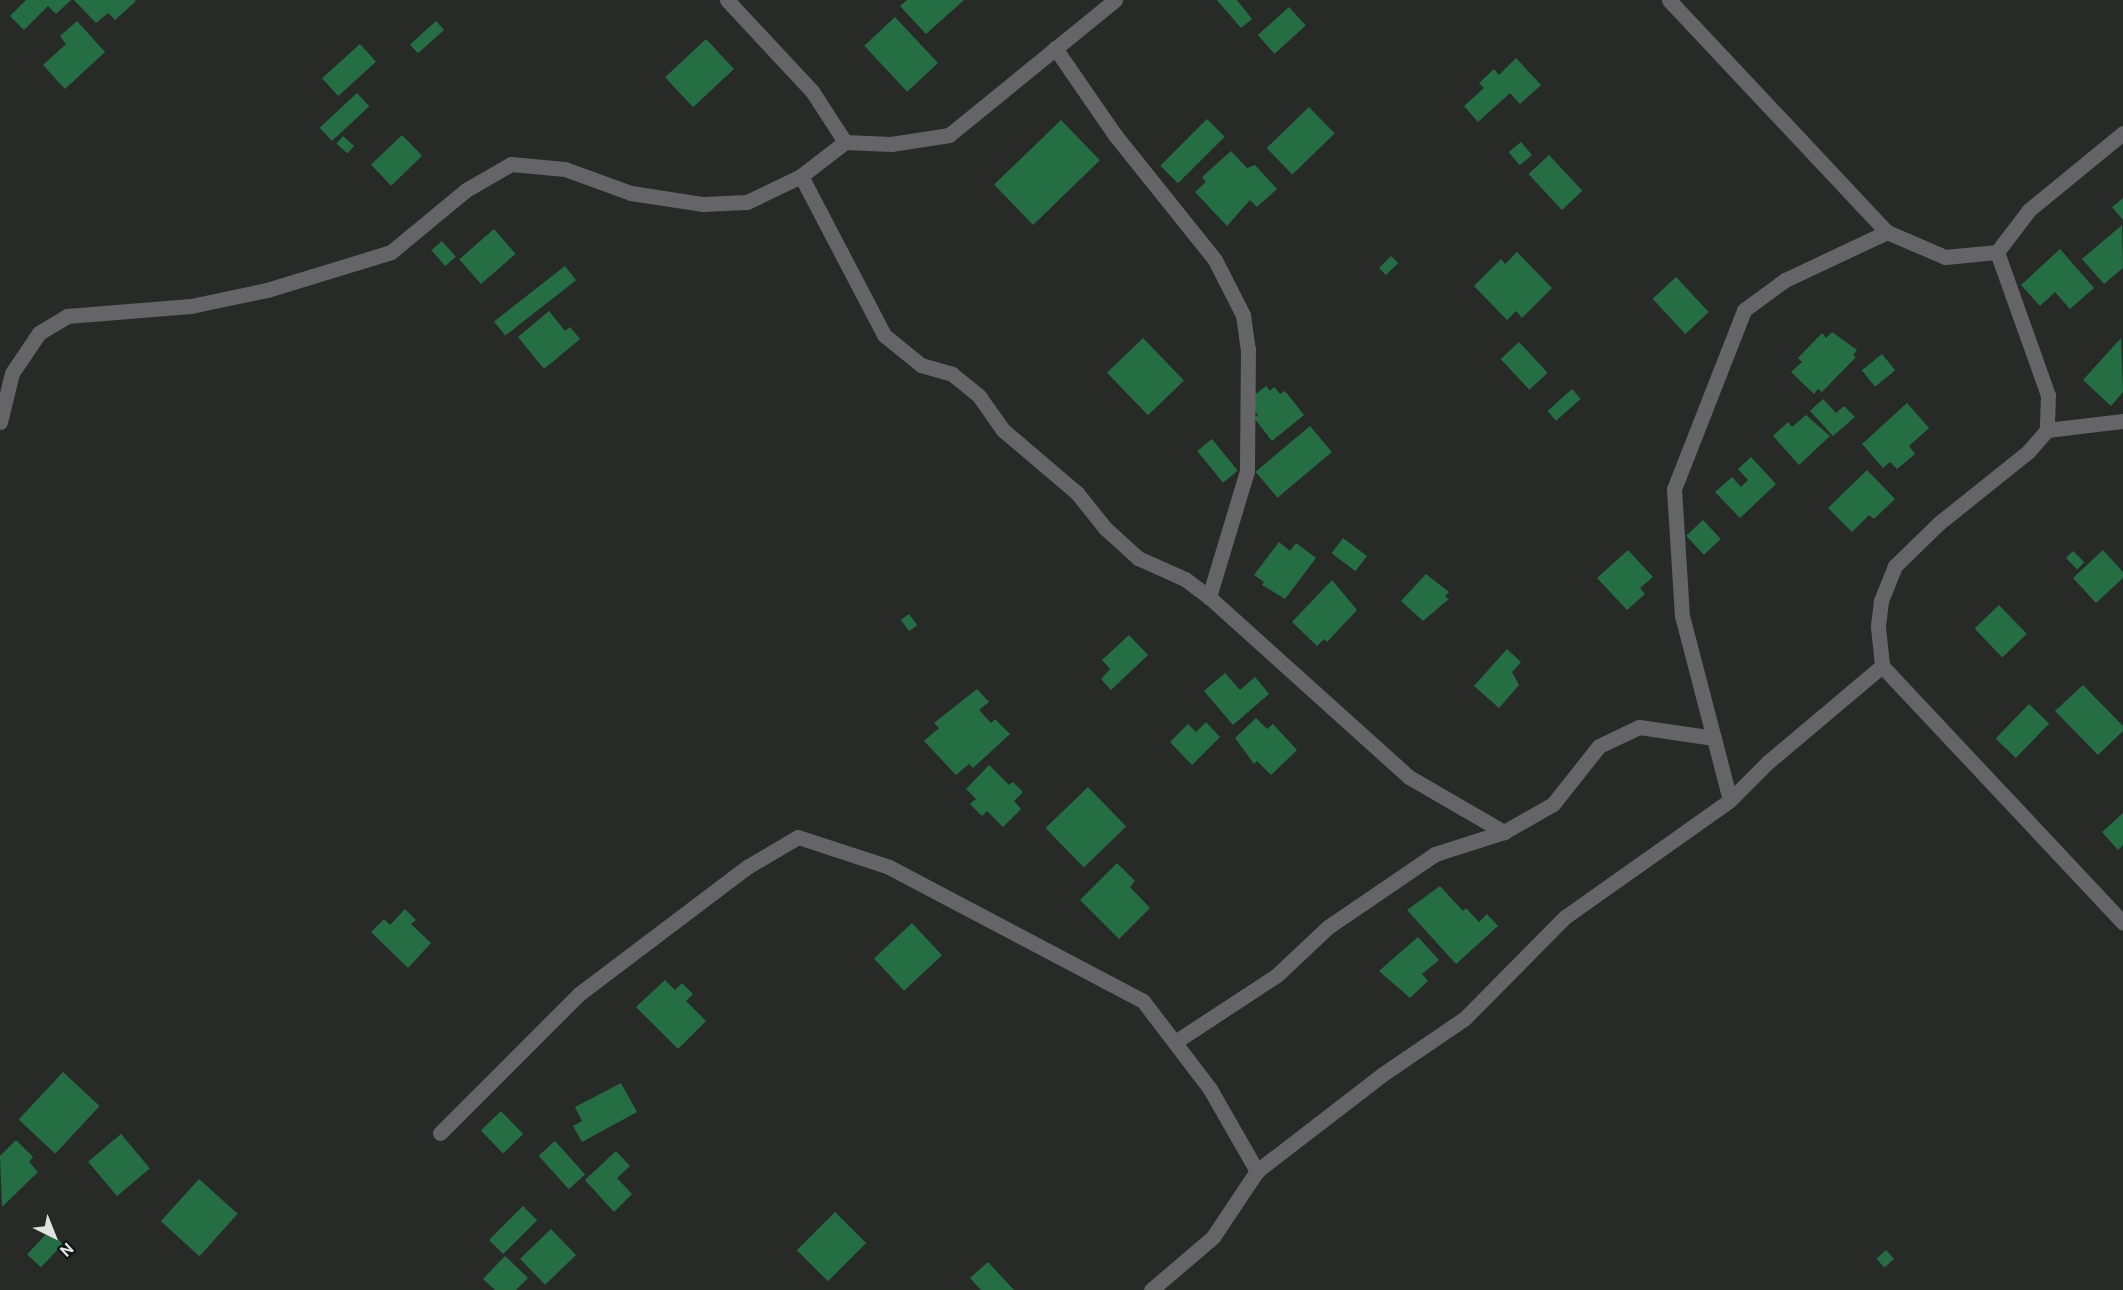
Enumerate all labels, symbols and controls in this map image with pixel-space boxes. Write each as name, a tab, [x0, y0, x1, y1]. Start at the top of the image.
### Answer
north arrow	[24, 1206, 84, 1266]
text: N	[56, 1239, 77, 1260]

